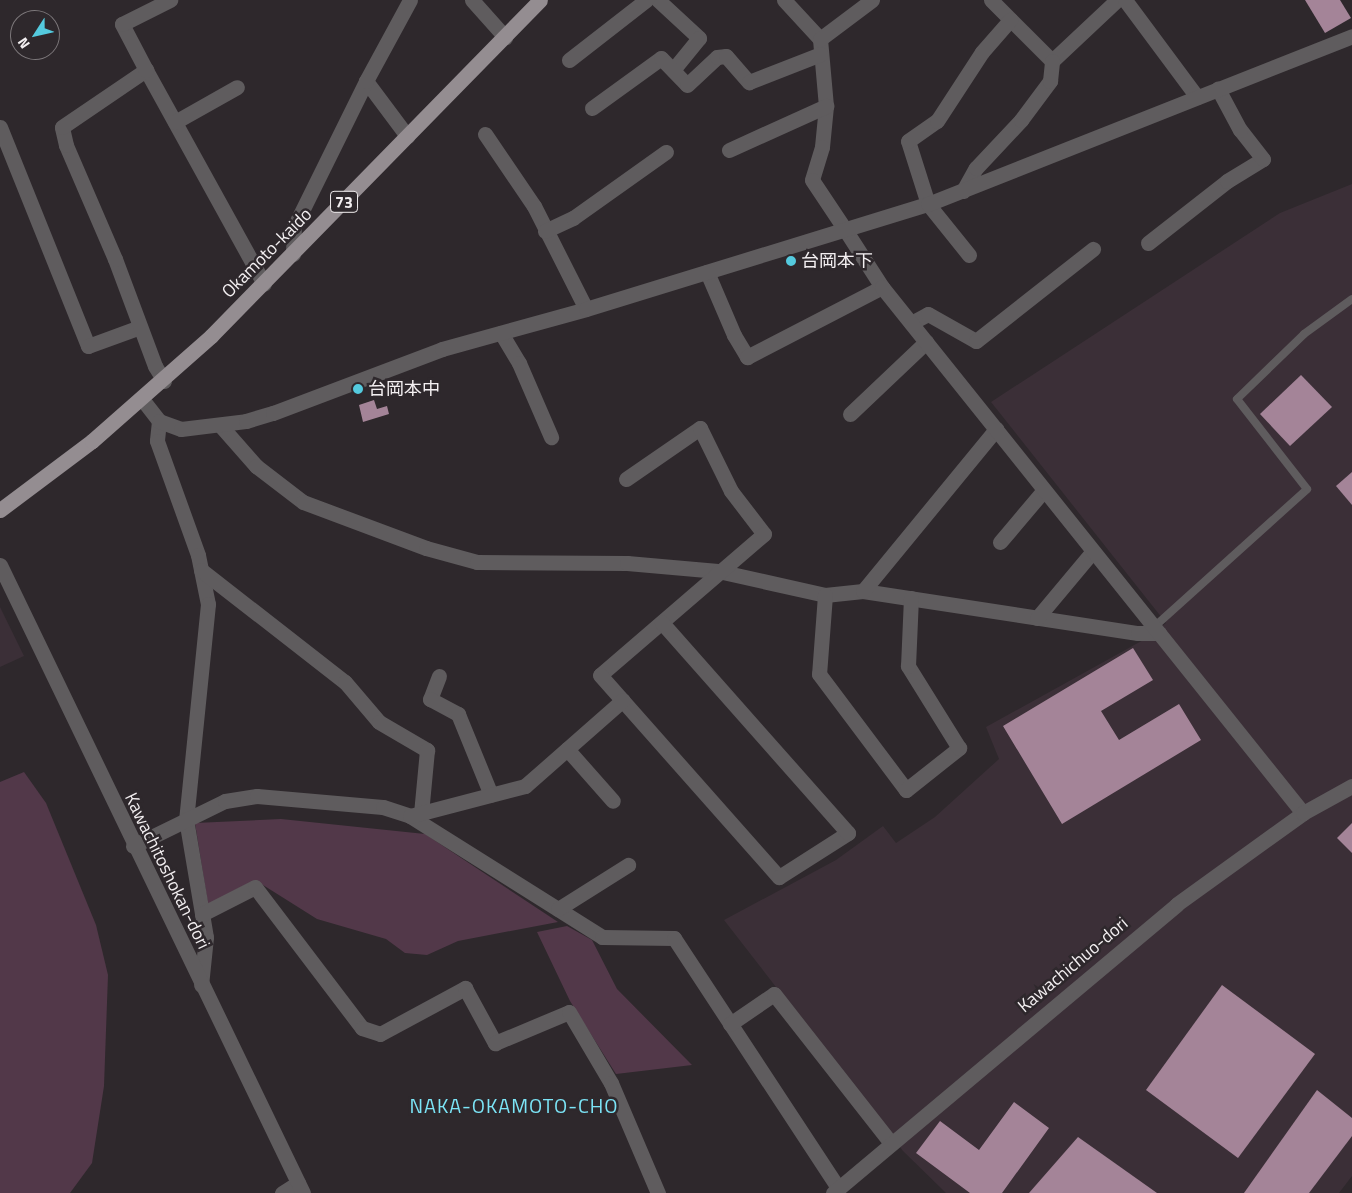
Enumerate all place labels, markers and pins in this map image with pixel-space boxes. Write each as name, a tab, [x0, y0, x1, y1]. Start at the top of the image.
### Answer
place label: 台岡本下	[801, 250, 873, 272]
marker: 台岡本下	[785, 255, 797, 267]
place label: 台岡本中	[368, 378, 440, 400]
marker: 台岡本中	[352, 383, 364, 395]

